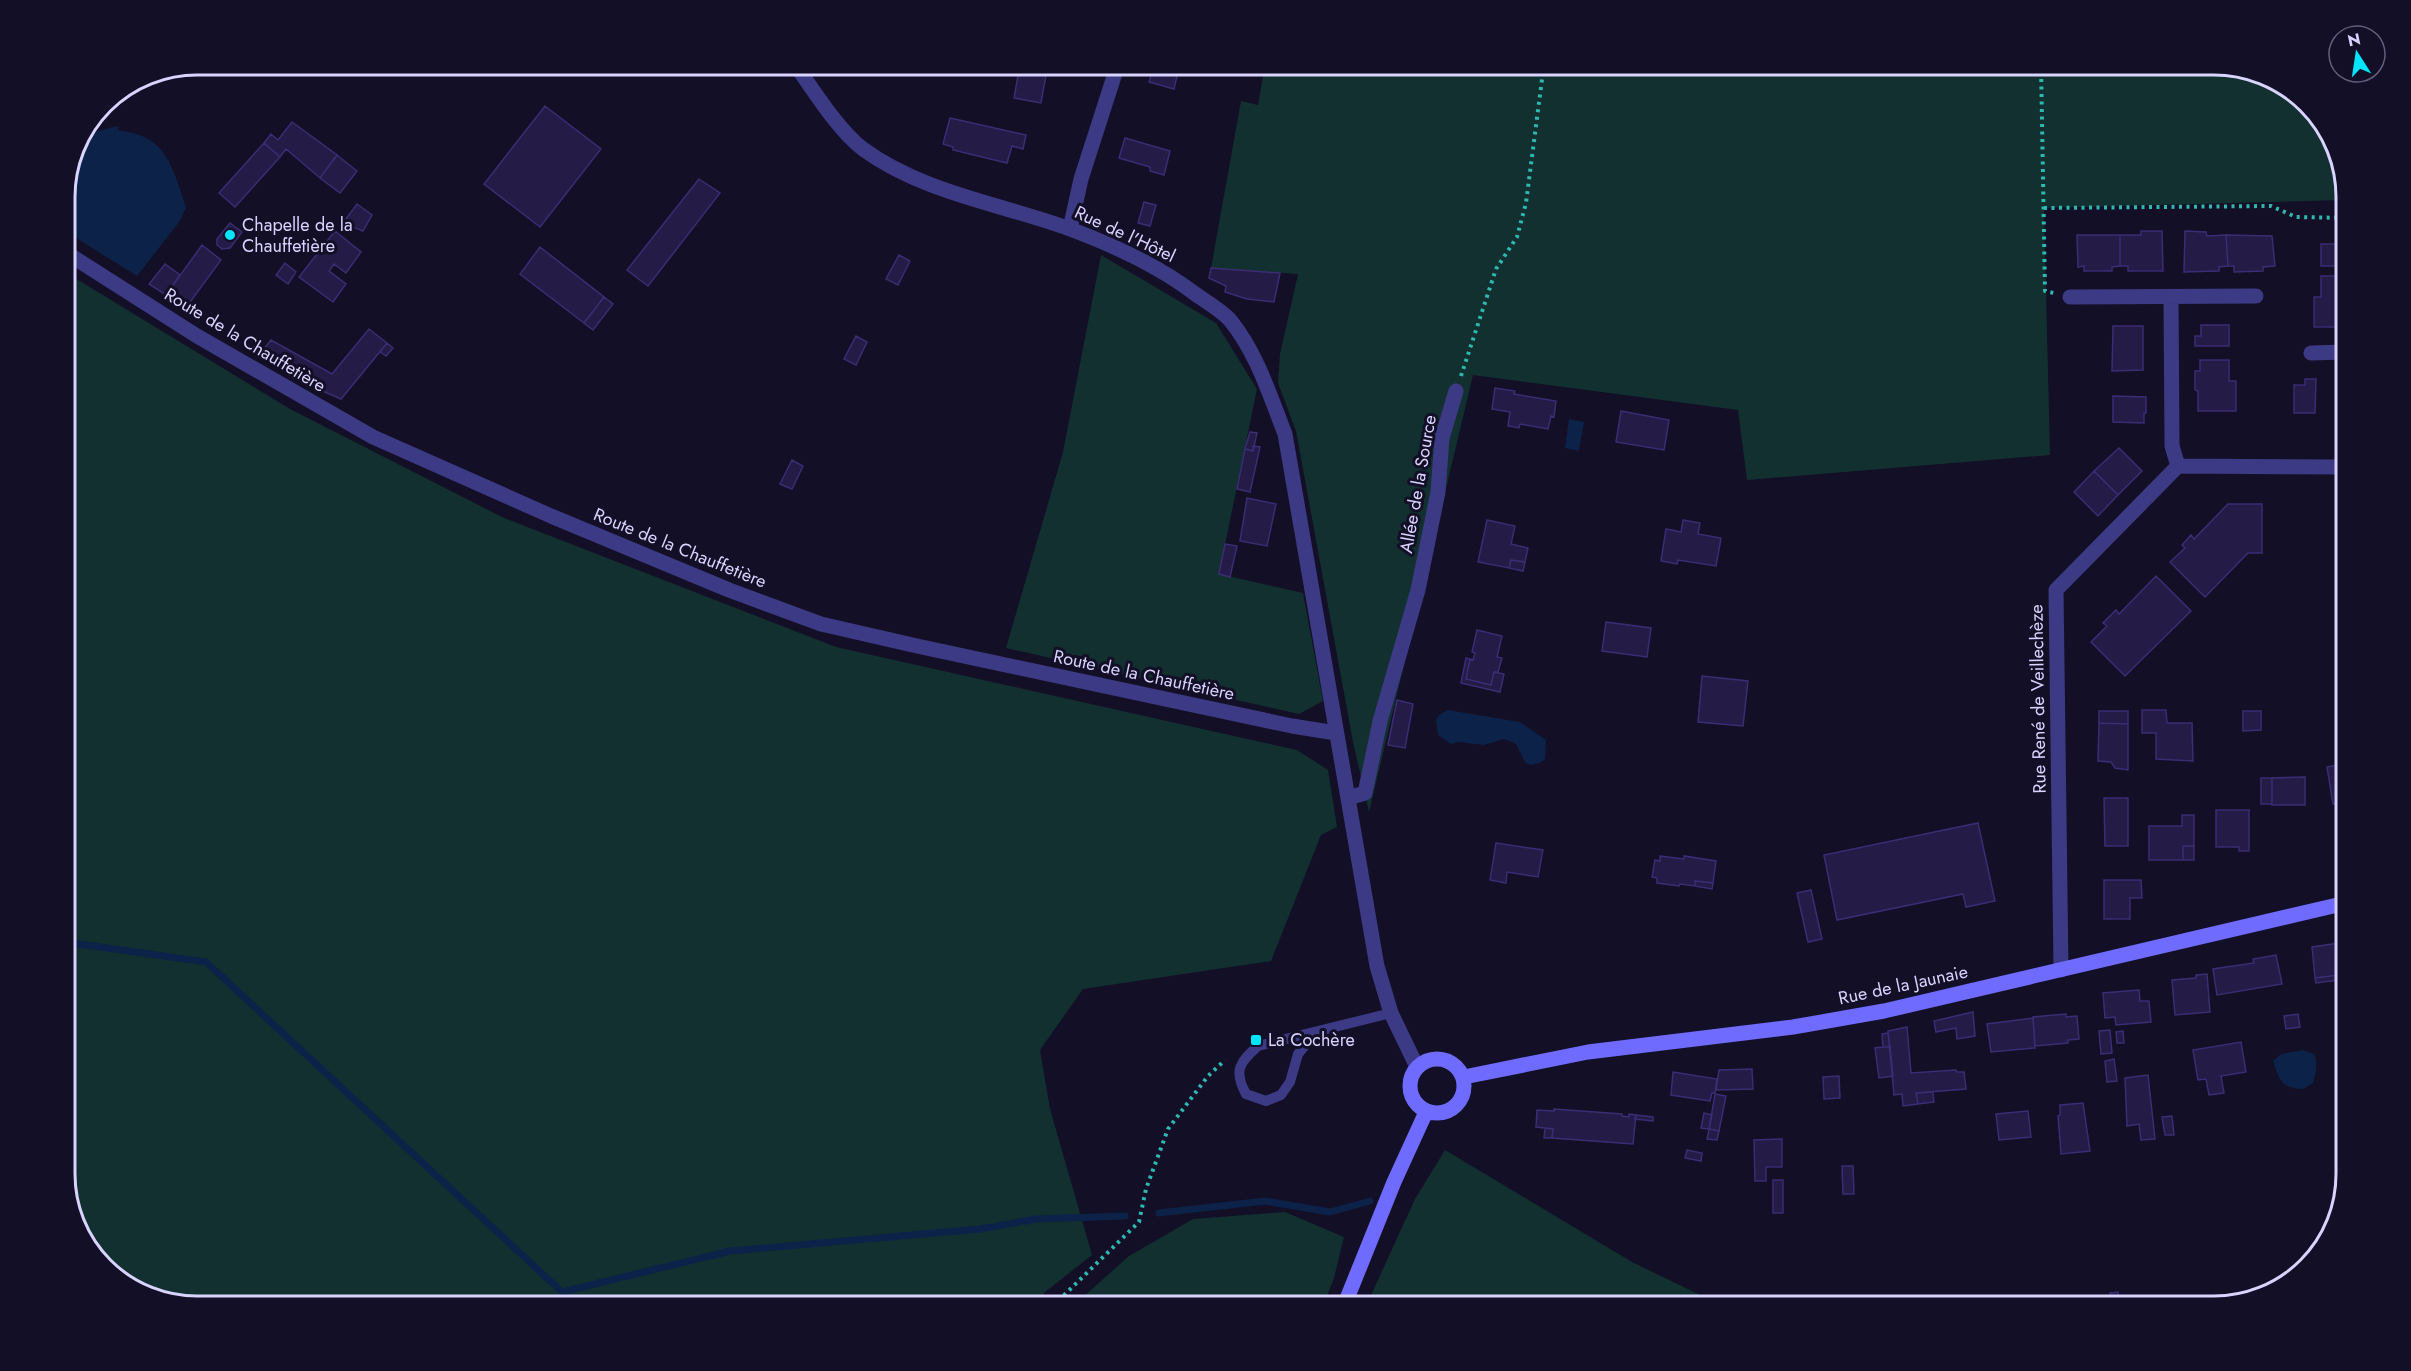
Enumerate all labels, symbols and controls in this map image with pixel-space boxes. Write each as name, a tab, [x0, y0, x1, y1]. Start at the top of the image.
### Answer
north arrow	[2327, 24, 2387, 84]
text: N	[2345, 27, 2363, 52]
street label: Rue de l'Hôtel	[1070, 199, 1180, 269]
place label: Chapelle de la Chauffetière	[242, 212, 353, 259]
marker: Chapelle de la Chauffetière	[223, 228, 237, 242]
street label: Route de la Chauffetière	[159, 281, 331, 399]
street label: Allée de la Source	[1393, 413, 1443, 555]
street label: Route de la Chauffetière	[590, 501, 770, 595]
street label: Rue René de Veillechèze	[2023, 604, 2053, 794]
street label: Route de la Chauffetière	[1051, 643, 1237, 707]
street label: Rue de la Jaunaie	[1836, 959, 1970, 1011]
place label: La Cochère	[1268, 1027, 1355, 1053]
marker: La Cochère	[1249, 1033, 1263, 1047]

